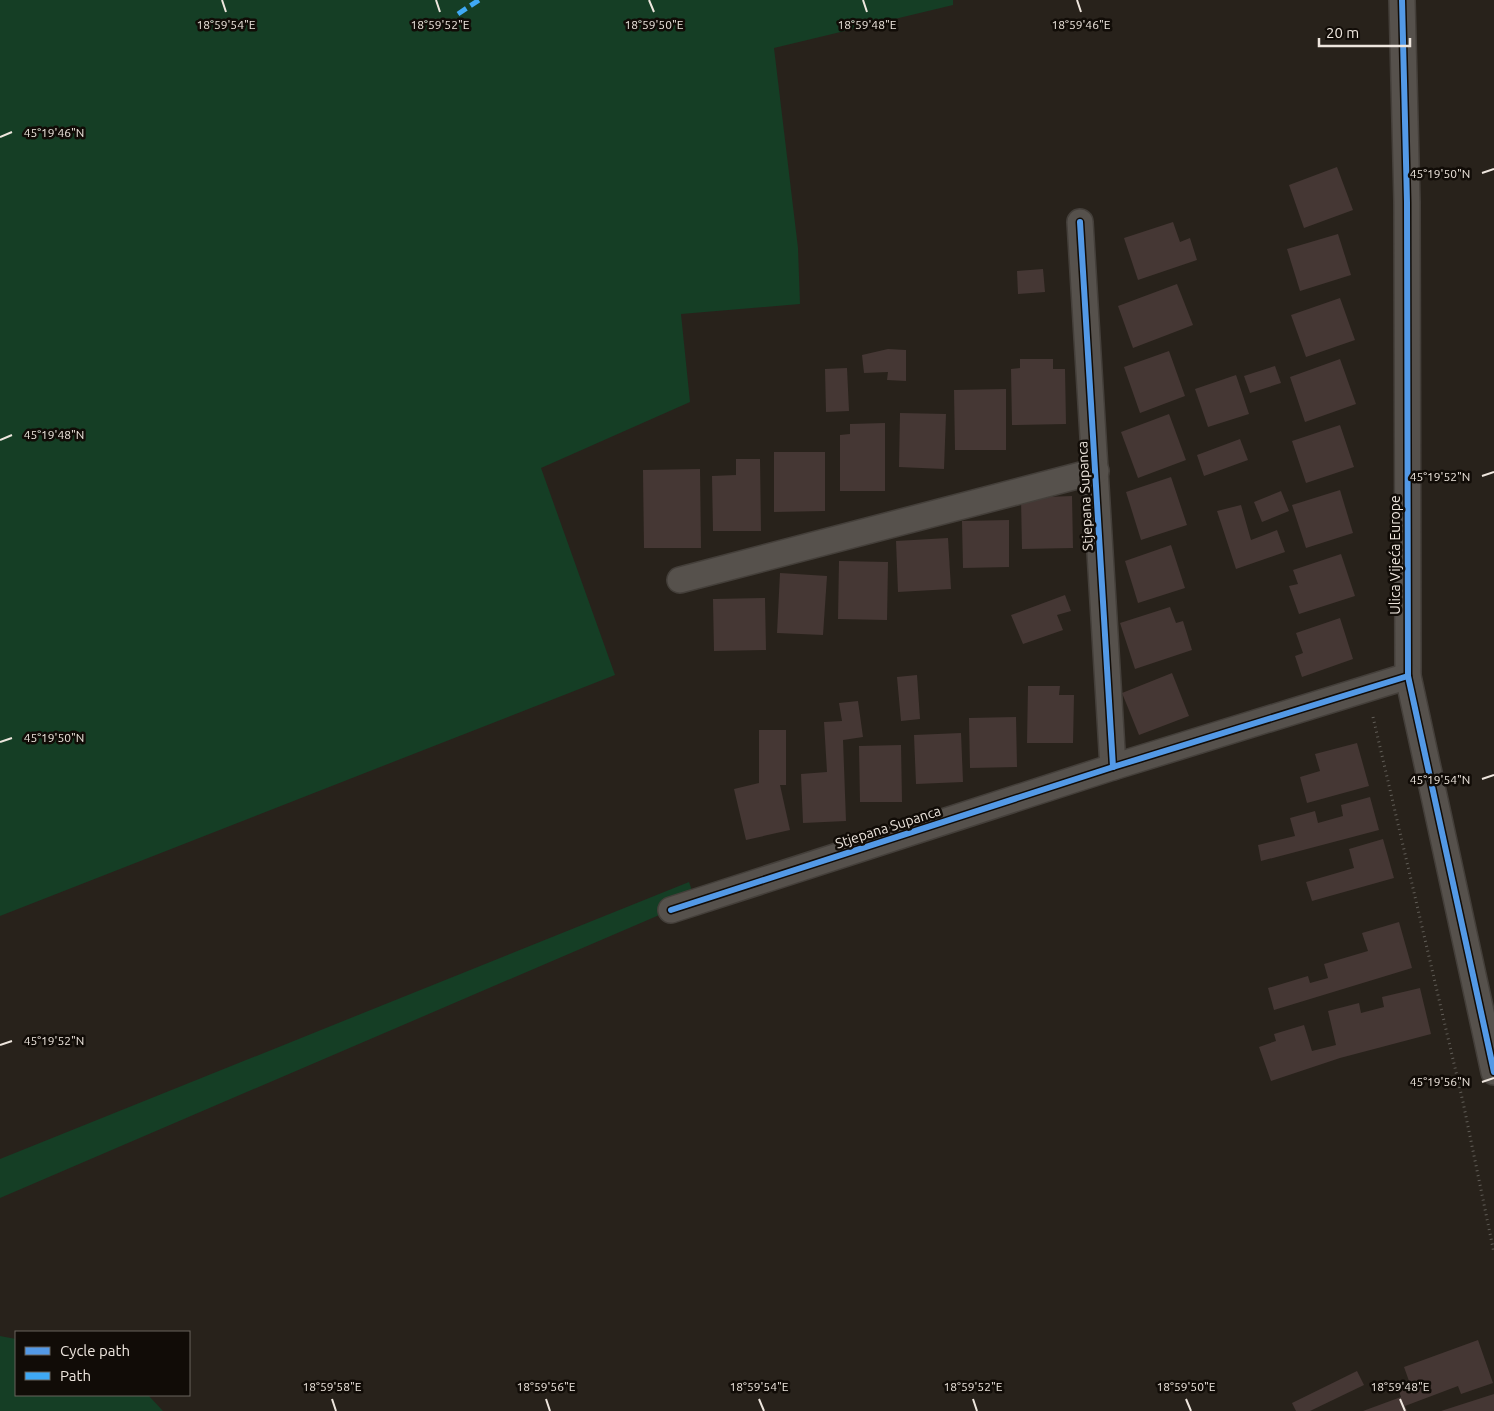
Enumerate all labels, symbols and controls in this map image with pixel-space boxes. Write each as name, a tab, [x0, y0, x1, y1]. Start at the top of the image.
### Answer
scale bar	[1319, 15, 1410, 47]
text: 18°59'54"E	[197, 18, 256, 31]
text: 18°59'52"E	[411, 18, 470, 31]
text: 18°59'50"E	[625, 18, 684, 31]
text: 18°59'48"E	[838, 18, 897, 31]
text: 18°59'46"E	[1052, 18, 1111, 31]
text: 20 m	[1326, 24, 1359, 41]
text: 45°19'46"N	[24, 126, 84, 139]
text: 45°19'50"N	[1410, 167, 1470, 180]
text: 45°19'48"N	[24, 428, 84, 441]
street label: Stjepana Supanca	[1074, 441, 1096, 551]
text: 45°19'52"N	[1410, 470, 1470, 483]
street label: Ulica Vijeća Europe	[1387, 495, 1403, 615]
text: 45°19'50"N	[24, 731, 84, 744]
text: 45°19'54"N	[1410, 773, 1470, 786]
street label: Stjepana Supanca	[833, 802, 943, 852]
text: 45°19'52"N	[24, 1034, 84, 1047]
text: 45°19'56"N	[1410, 1075, 1470, 1088]
legend	[15, 1331, 190, 1396]
text: Cycle path	[60, 1342, 130, 1359]
text: Path	[60, 1367, 91, 1384]
text: 18°59'58"E	[303, 1380, 362, 1393]
text: 18°59'56"E	[517, 1380, 576, 1393]
text: 18°59'54"E	[730, 1380, 789, 1393]
text: 18°59'52"E	[944, 1380, 1003, 1393]
text: 18°59'50"E	[1157, 1380, 1216, 1393]
text: 18°59'48"E	[1371, 1380, 1430, 1393]

